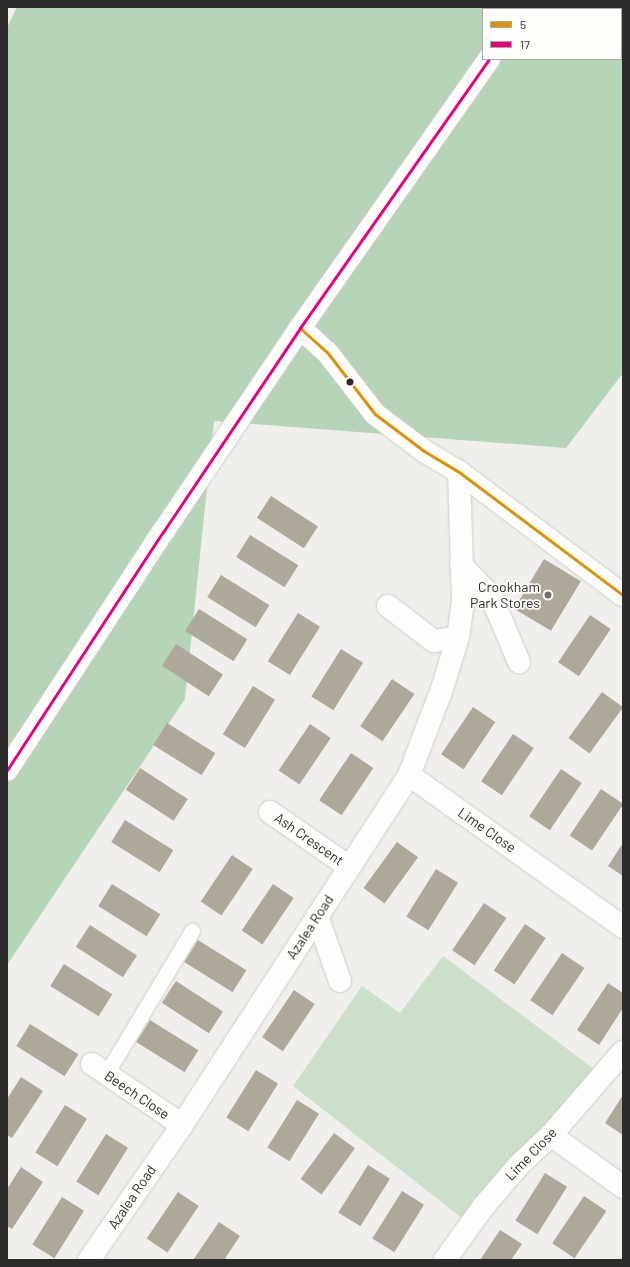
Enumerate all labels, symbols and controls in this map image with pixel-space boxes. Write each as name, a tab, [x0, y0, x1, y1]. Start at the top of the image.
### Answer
legend	[482, 8, 622, 60]
text: 5	[520, 17, 526, 31]
text: 17	[520, 37, 530, 51]
unlabelled marker	[345, 377, 355, 387]
place label: Crookham Park Stores	[470, 579, 540, 612]
marker: Crookham Park Stores	[543, 590, 553, 600]
street label: Lime Close	[455, 804, 519, 856]
street label: Ash Crescent	[271, 809, 347, 869]
street label: Azalea Road	[283, 892, 337, 962]
street label: Beech Close	[101, 1067, 173, 1123]
street label: Lime Close	[502, 1124, 560, 1184]
street label: Azalea Road	[105, 1162, 159, 1232]

